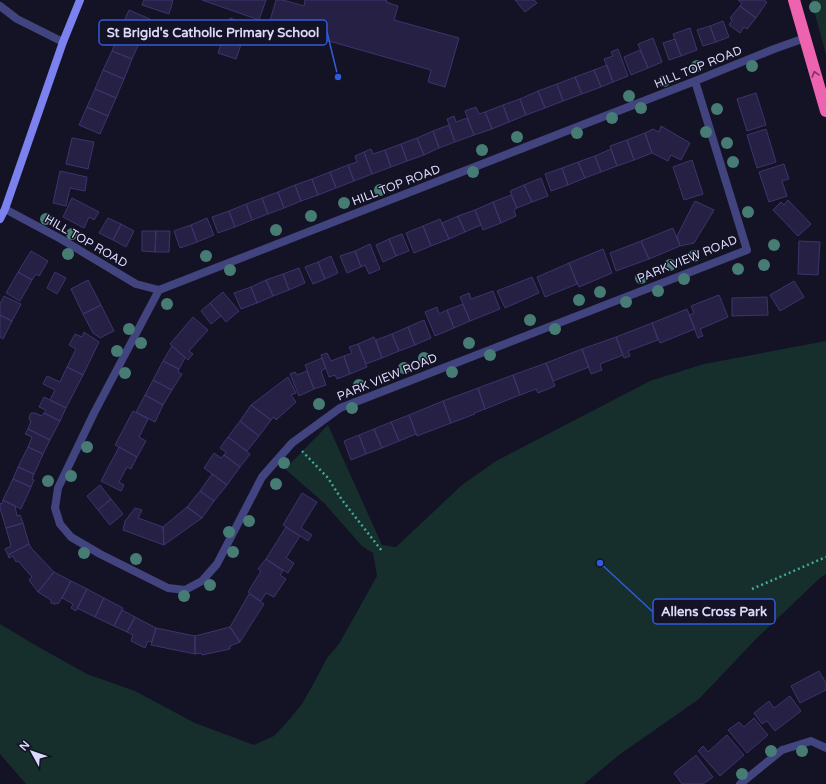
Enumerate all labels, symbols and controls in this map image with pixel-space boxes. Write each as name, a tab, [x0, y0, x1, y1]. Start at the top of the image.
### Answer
callout: St Brigid's Catholic Primary School	[99, 20, 327, 45]
text: St Brigid's Catholic Primary School	[107, 25, 319, 41]
street label: HILL TOP ROAD	[652, 43, 744, 91]
one-way arrow	[811, 71, 820, 78]
street label: HILL TOP ROAD	[350, 162, 442, 208]
street label: HILL TOP ROAD	[42, 212, 130, 270]
street label: PARK VIEW ROAD	[635, 232, 739, 286]
street label: PARK VIEW ROAD	[335, 350, 439, 404]
callout: Allens Cross Park	[653, 599, 775, 624]
text: Allens Cross Park	[661, 604, 767, 620]
north arrow	[12, 732, 52, 772]
text: N	[17, 738, 33, 753]

